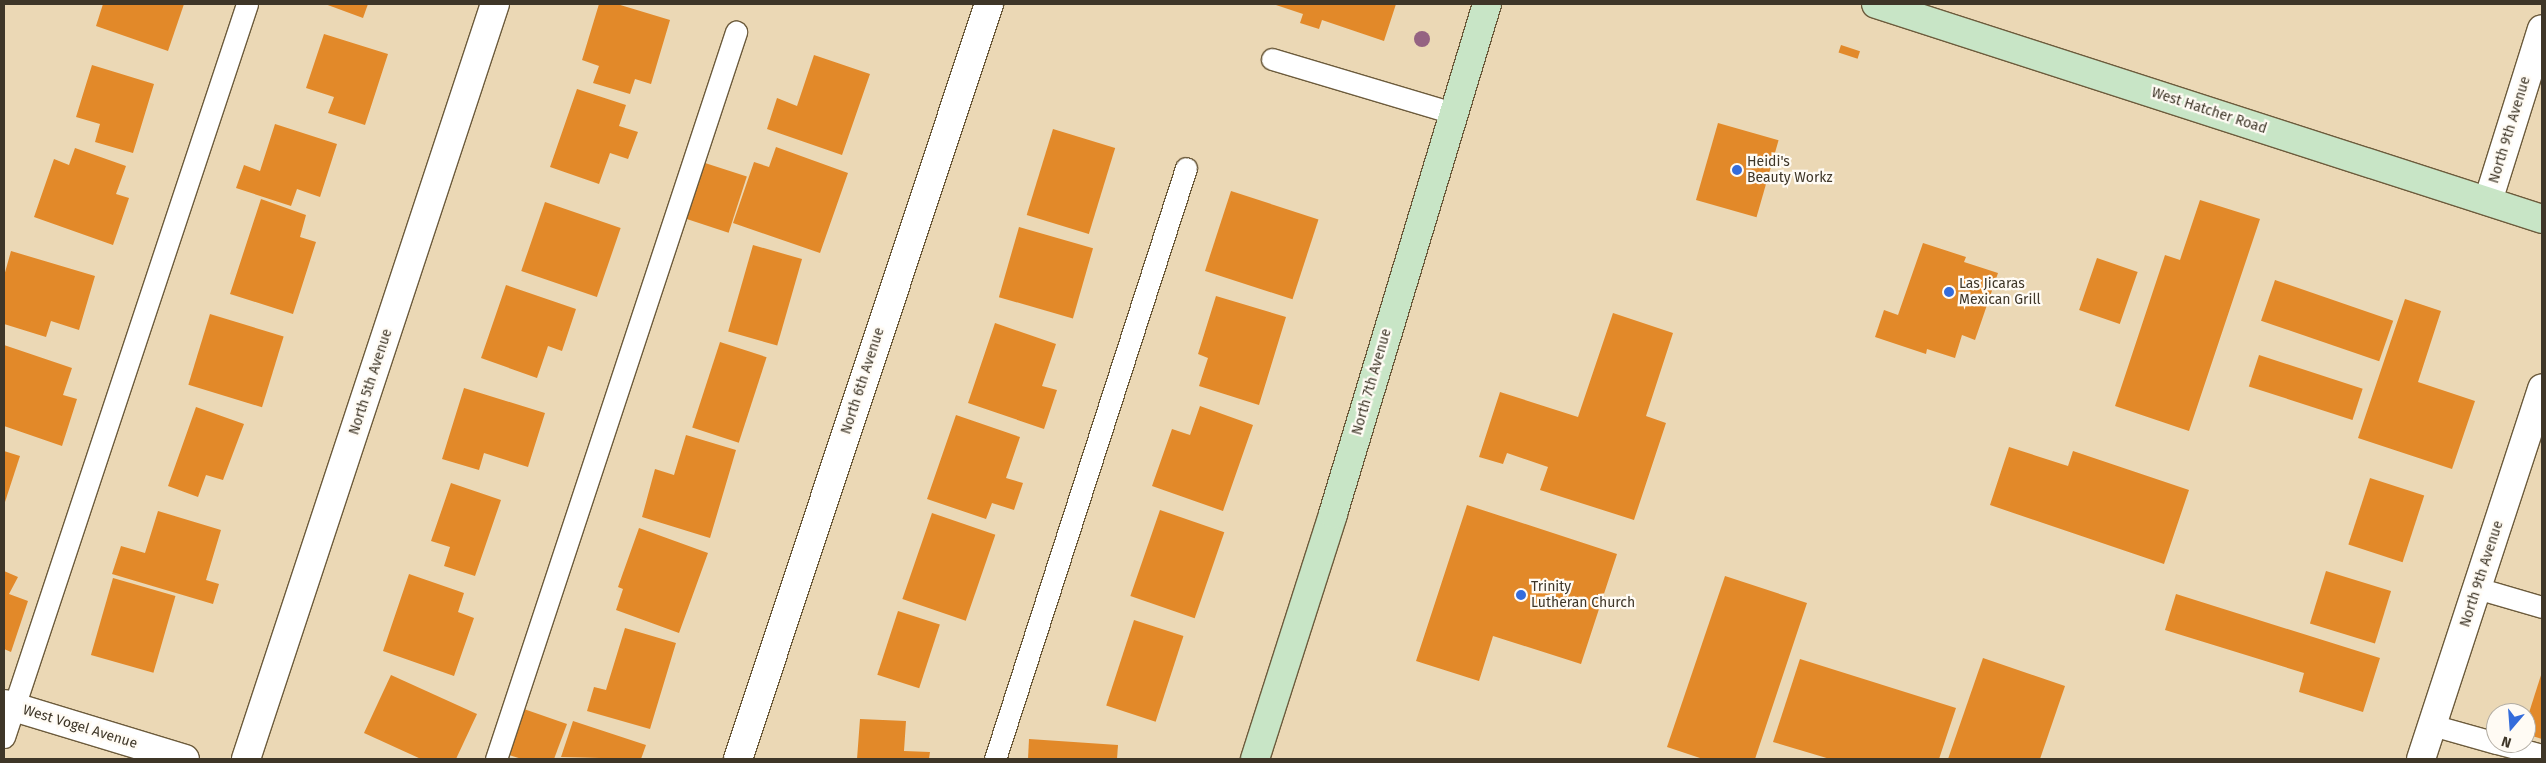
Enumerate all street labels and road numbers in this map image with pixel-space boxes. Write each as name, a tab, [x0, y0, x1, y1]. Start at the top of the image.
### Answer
street label: North 9th Avenue	[2486, 75, 2534, 185]
street label: West Hatcher Road	[2149, 84, 2269, 138]
street label: North 6th Avenue	[838, 326, 888, 436]
street label: North 5th Avenue	[346, 327, 396, 437]
street label: North 7th Avenue	[1349, 327, 1395, 437]
street label: North 9th Avenue	[2457, 519, 2507, 629]
street label: West Vogel Avenue	[21, 702, 139, 752]

